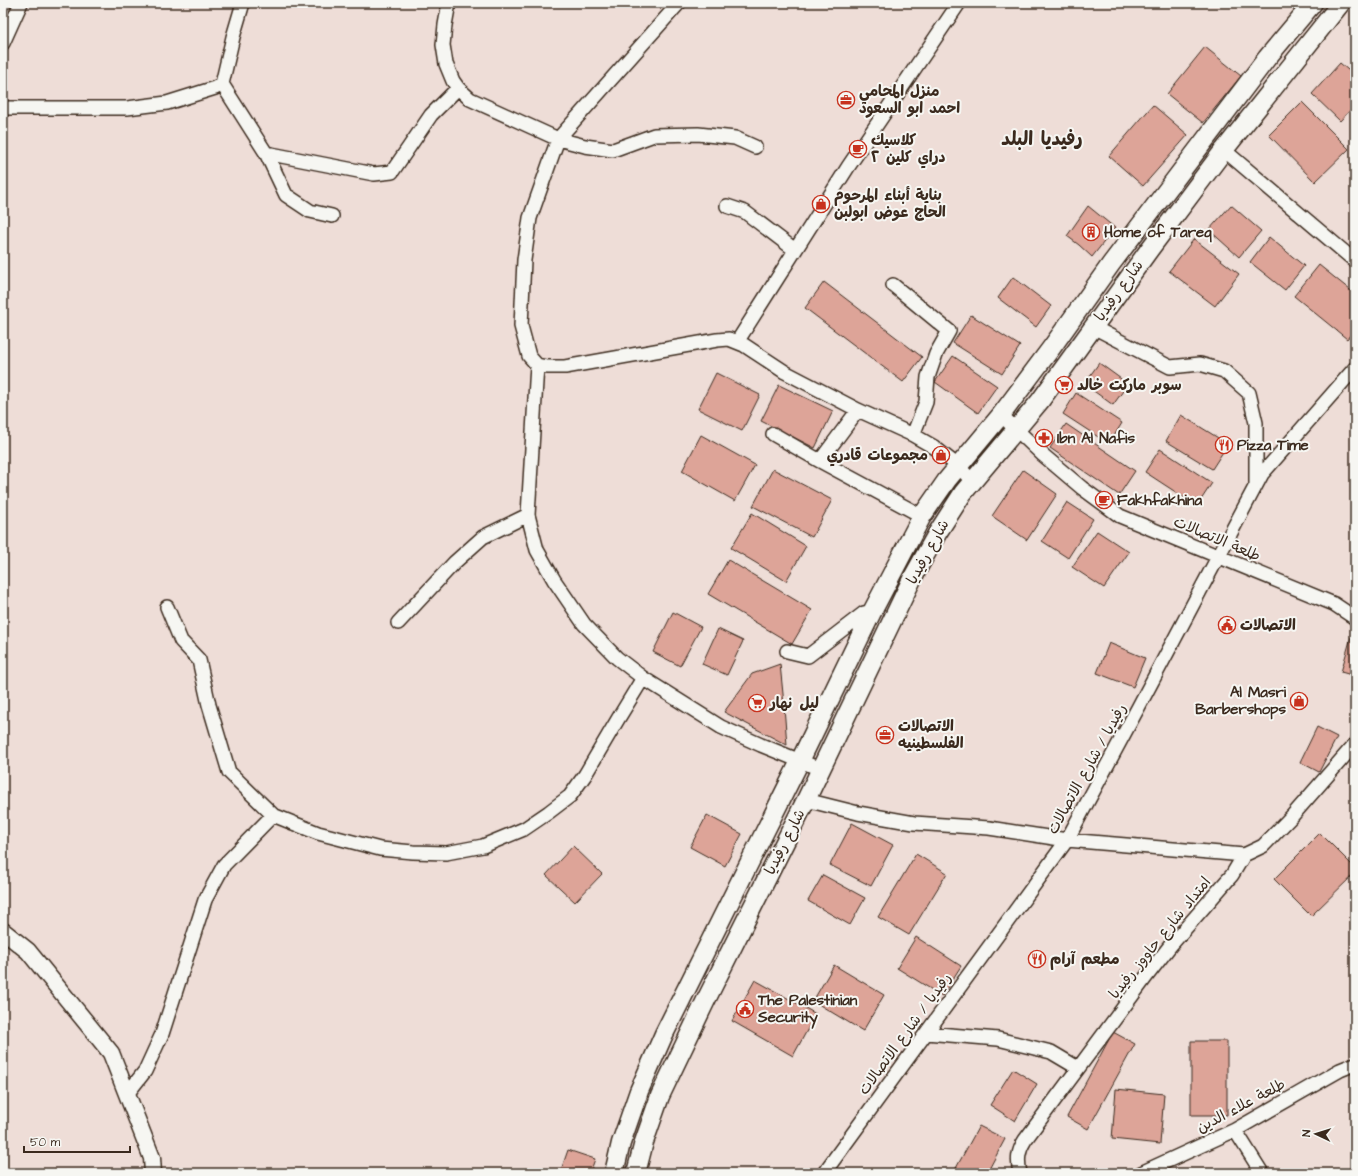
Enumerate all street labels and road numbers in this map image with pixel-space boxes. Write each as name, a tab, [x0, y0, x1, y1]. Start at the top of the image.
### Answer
street label: شارع رفيديا	[1090, 256, 1148, 326]
street label: طلعة الاتصالات	[1170, 511, 1264, 567]
street label: شارع رفيديا	[902, 516, 954, 588]
street label: رفيديا / شارع الاتصالات	[1042, 700, 1132, 838]
street label: شارع رفيديا	[760, 806, 810, 878]
street label: امتداد شارع حاووز رفيديا	[1104, 872, 1216, 1004]
street label: رفيديا / شارع الاتصالات	[854, 969, 956, 1099]
street label: طلعة علاء الدين	[1193, 1074, 1289, 1138]

